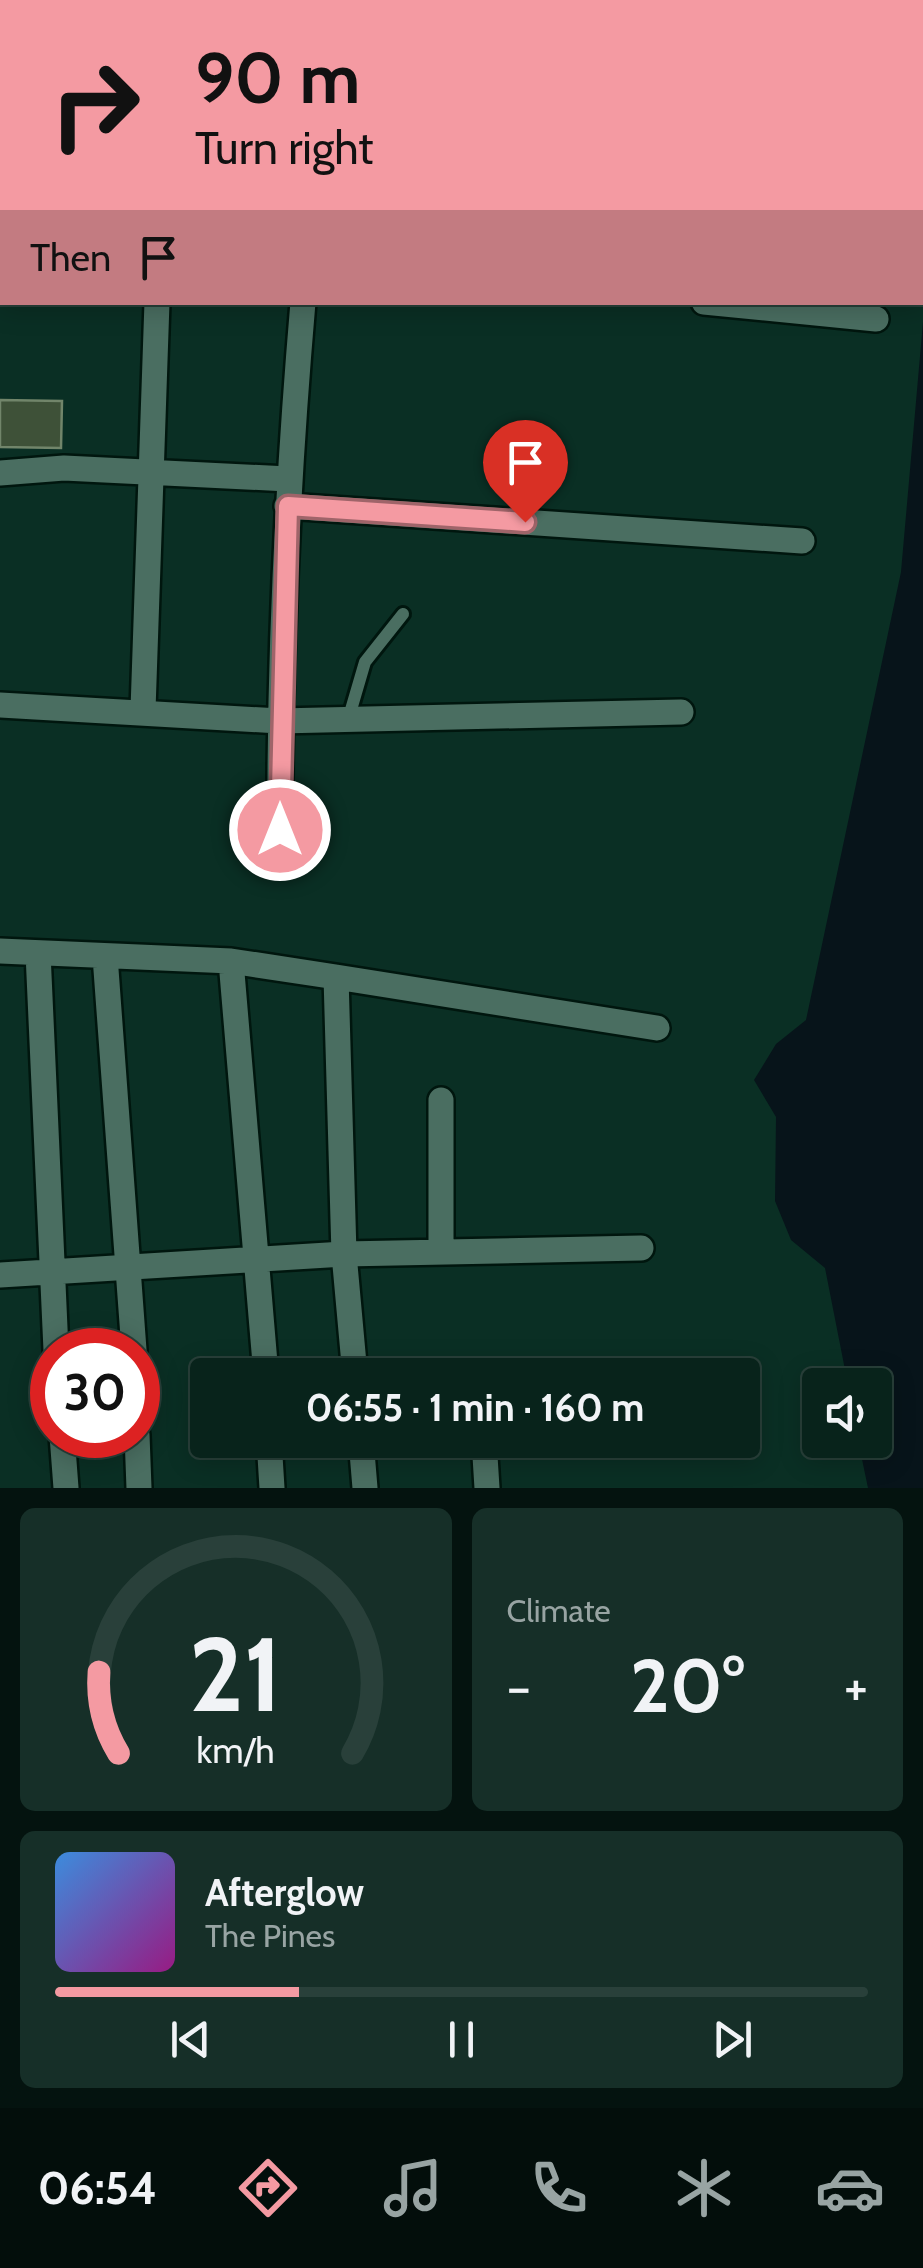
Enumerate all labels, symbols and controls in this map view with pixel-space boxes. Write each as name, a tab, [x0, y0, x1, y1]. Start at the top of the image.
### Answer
text: 90 m	[195, 35, 360, 121]
icon: right	[30, 40, 160, 170]
text: Turn right	[195, 121, 374, 175]
icon: arrive	[131, 230, 186, 285]
text: Then	[30, 234, 111, 281]
pin	[483, 420, 568, 523]
icon: arrive	[498, 435, 553, 490]
position arrow	[228, 778, 332, 882]
speed limit sign: 30	[30, 1328, 160, 1458]
map controls	[802, 1368, 892, 1458]
button: sound	[802, 1368, 892, 1458]
text: 06:55 · 1 min · 160 m	[306, 1384, 644, 1431]
text: Climate	[507, 1591, 611, 1630]
text: 21	[189, 1611, 282, 1737]
text: 20°	[630, 1640, 744, 1731]
text: −	[507, 1653, 531, 1720]
text: +	[844, 1653, 868, 1720]
text: km/h	[197, 1729, 275, 1772]
text: Afterglow	[205, 1869, 364, 1916]
text: The Pines	[205, 1916, 335, 1955]
icon: previous	[163, 2012, 218, 2067]
icon: pause	[434, 2012, 489, 2067]
icon: next	[705, 2012, 760, 2067]
icon: directions	[233, 2153, 303, 2223]
icon: music	[378, 2153, 448, 2223]
icon: phone	[524, 2153, 594, 2223]
icon: climate	[669, 2153, 739, 2223]
icon: car	[815, 2153, 885, 2223]
text: 06:54	[38, 2161, 157, 2215]

